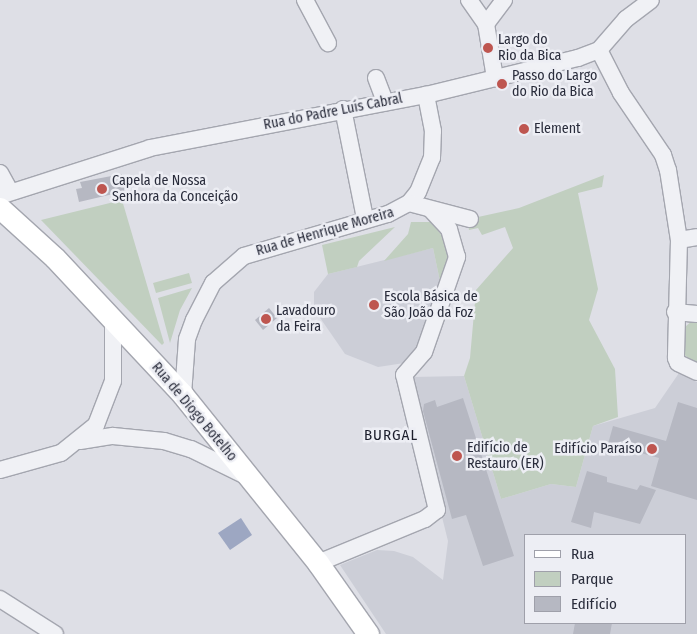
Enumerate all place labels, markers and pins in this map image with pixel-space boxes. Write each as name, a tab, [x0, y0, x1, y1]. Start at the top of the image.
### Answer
place label: Largo do Rio da Bica	[498, 32, 561, 64]
marker: Largo do Rio da Bica	[482, 42, 494, 54]
place label: Passo do Largo do Rio da Bica	[512, 68, 597, 100]
marker: Passo do Largo do Rio da Bica	[496, 78, 508, 90]
place label: Element	[534, 121, 581, 137]
marker: Element	[518, 123, 530, 135]
place label: Capela de Nossa Senhora da Conceição	[112, 173, 238, 206]
marker: Capela de Nossa Senhora da Conceição	[96, 183, 108, 195]
place label: Escola Básica de São João da Foz	[384, 289, 478, 322]
marker: Escola Básica de São João da Foz	[368, 299, 380, 311]
place label: Lavadouro da Feira	[276, 303, 336, 336]
marker: Lavadouro da Feira	[260, 313, 272, 325]
place label: Edifício de Restauro (ER)	[467, 440, 544, 472]
place label: Edifício Paraíso	[554, 441, 642, 457]
marker: Edifício Paraíso	[646, 443, 658, 455]
marker: Edifício de Restauro (ER)	[451, 450, 463, 462]

